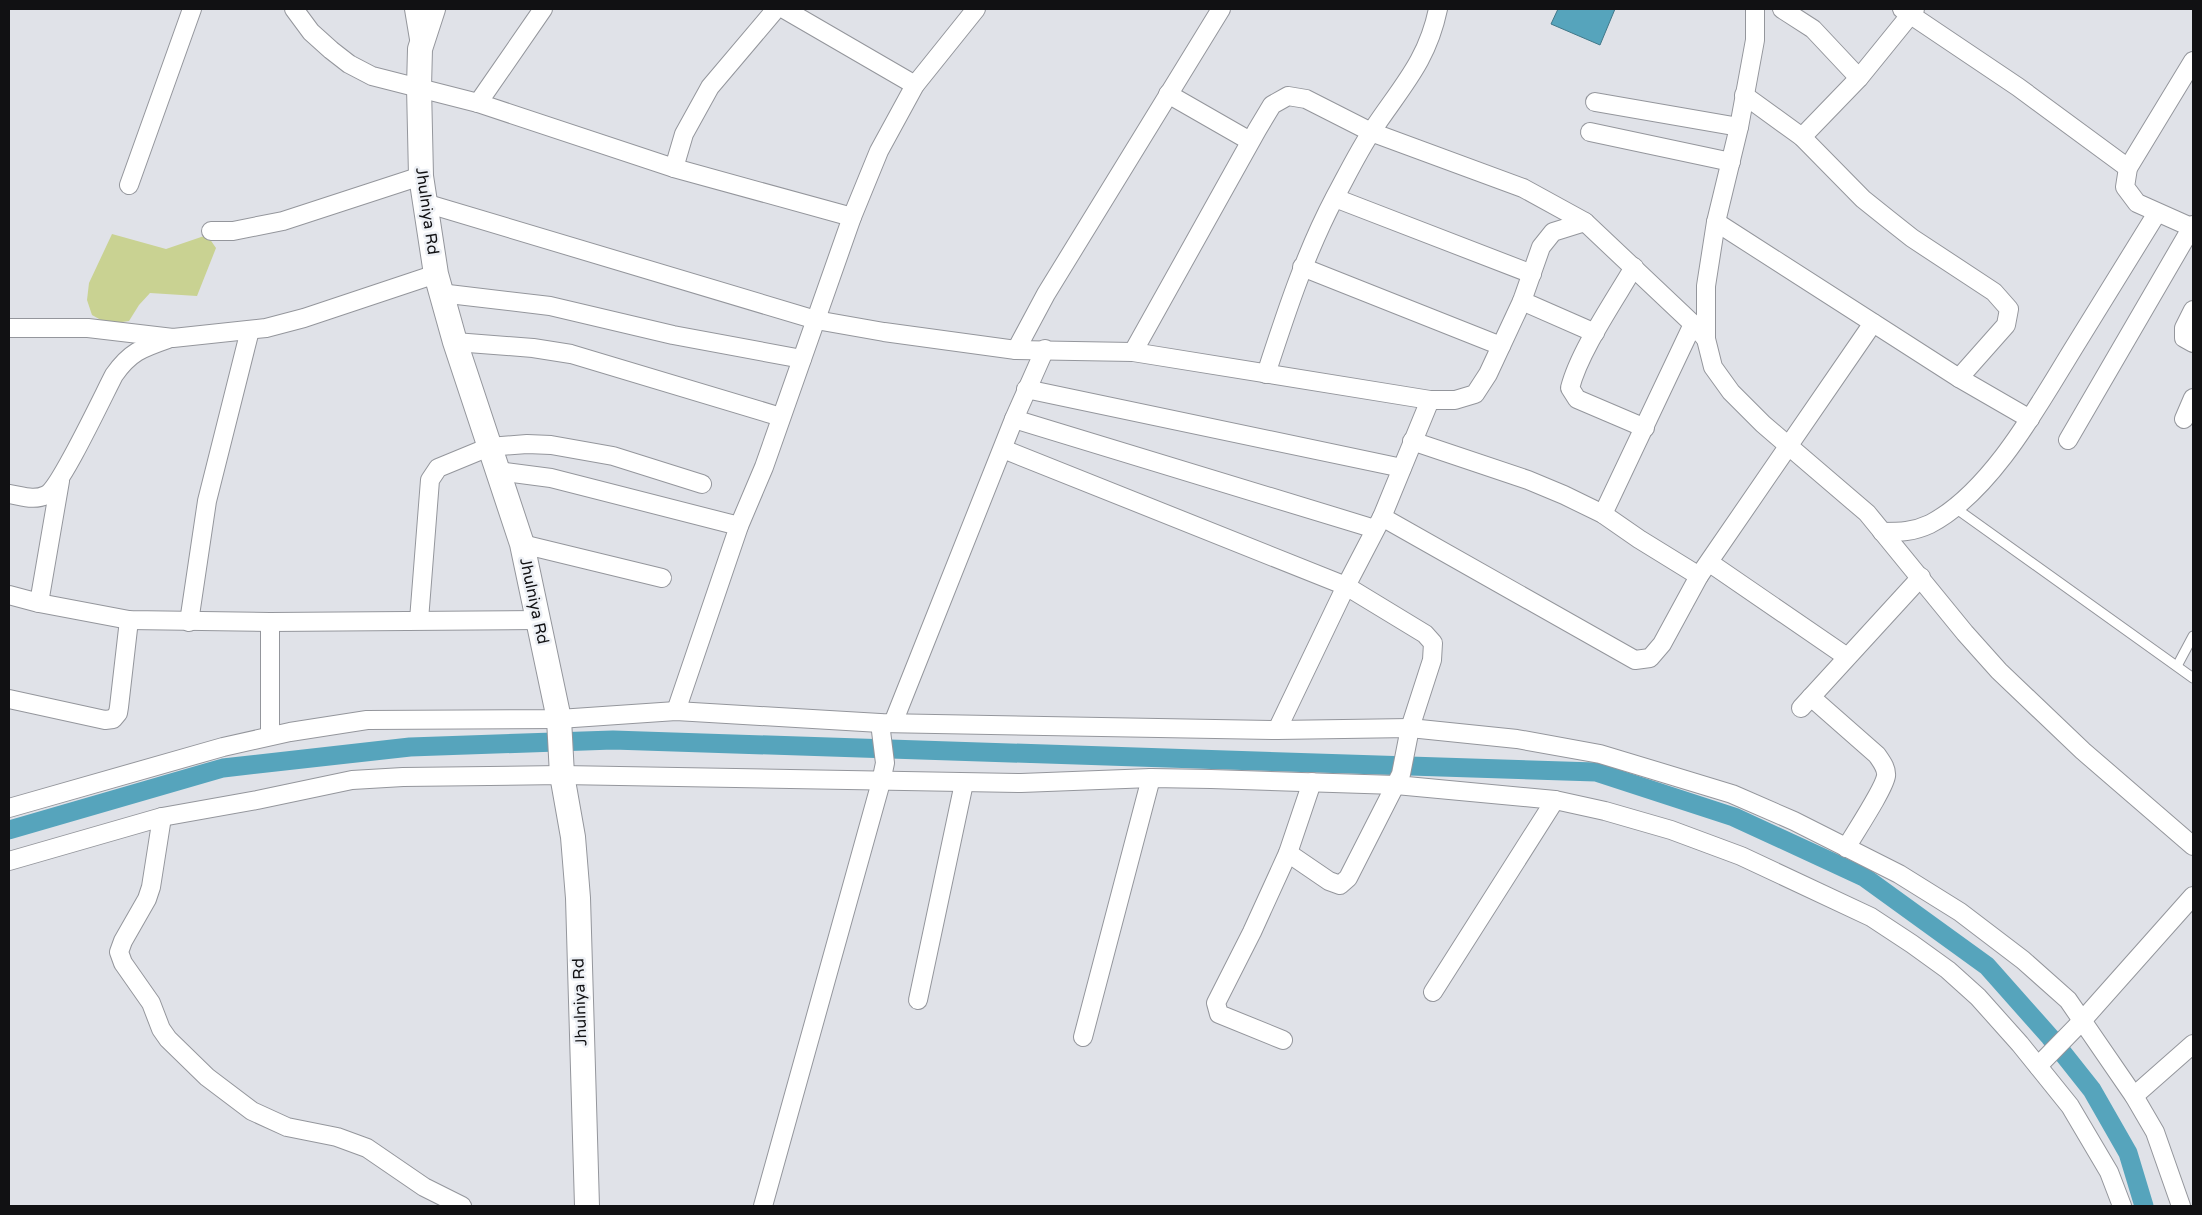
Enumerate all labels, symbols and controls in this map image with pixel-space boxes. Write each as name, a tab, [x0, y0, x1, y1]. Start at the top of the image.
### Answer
street label: Jhulniya Rd	[411, 166, 443, 256]
street label: Jhulniya Rd	[515, 556, 553, 646]
street label: Jhulniya Rd	[568, 958, 592, 1046]

